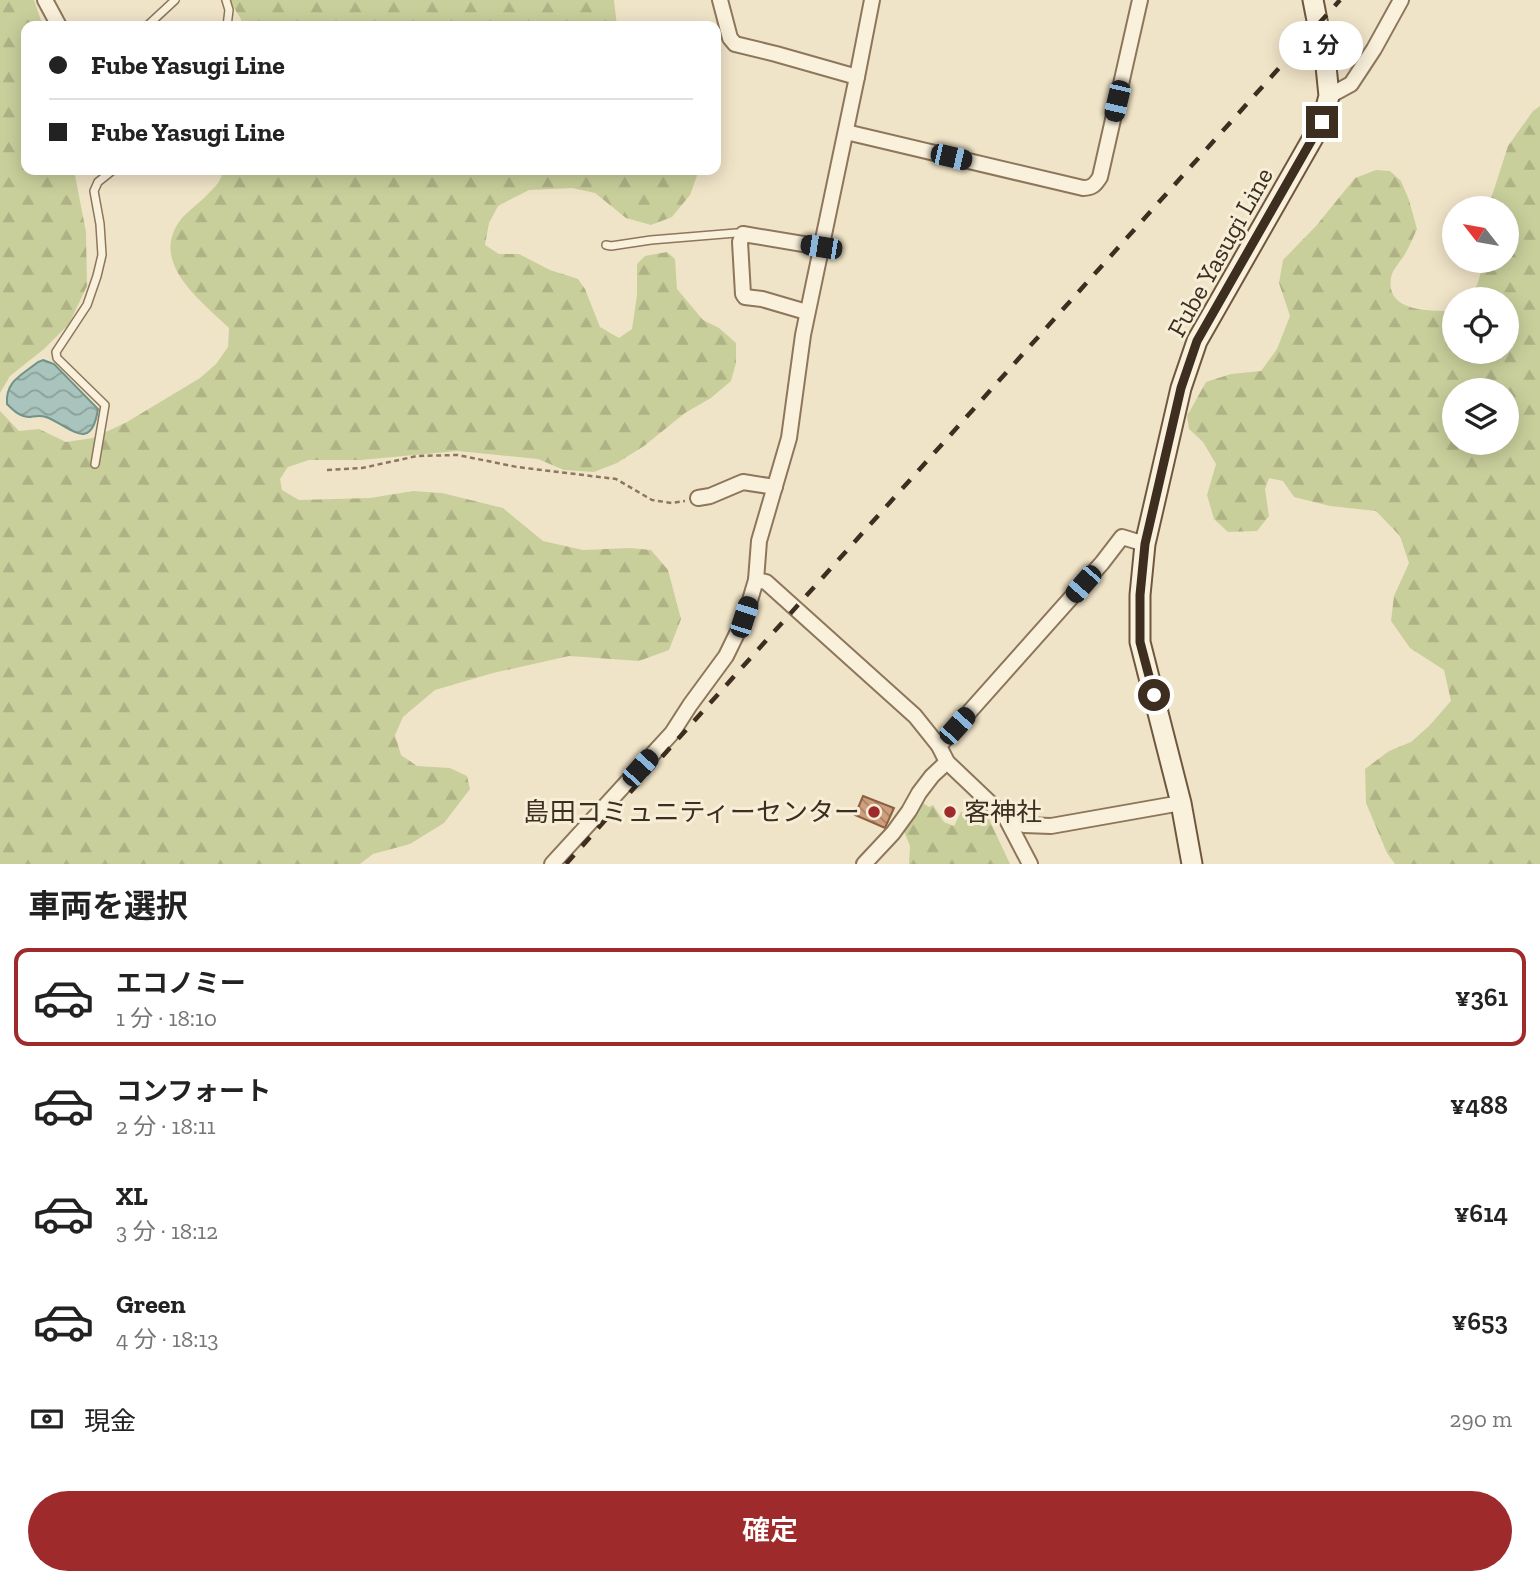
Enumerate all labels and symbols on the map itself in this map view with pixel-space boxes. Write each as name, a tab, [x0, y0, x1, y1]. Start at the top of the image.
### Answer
callout: 1 分	[1280, 20, 1364, 69]
car	[1103, 78, 1132, 124]
route end	[1306, 106, 1338, 138]
car	[929, 142, 974, 172]
street label: Fube Yasugi Line	[1160, 162, 1280, 342]
north arrow	[1442, 196, 1519, 273]
car	[799, 233, 844, 261]
car	[1062, 561, 1105, 607]
car	[728, 594, 761, 640]
route start	[1138, 679, 1170, 711]
car	[936, 703, 979, 749]
car	[619, 745, 662, 791]
place label: 島田コミュニティーセンター	[524, 796, 860, 828]
place label: 客神社	[964, 796, 1042, 828]
marker: 島田コミュニティーセンター	[866, 804, 882, 820]
marker: 客神社	[942, 804, 958, 820]

